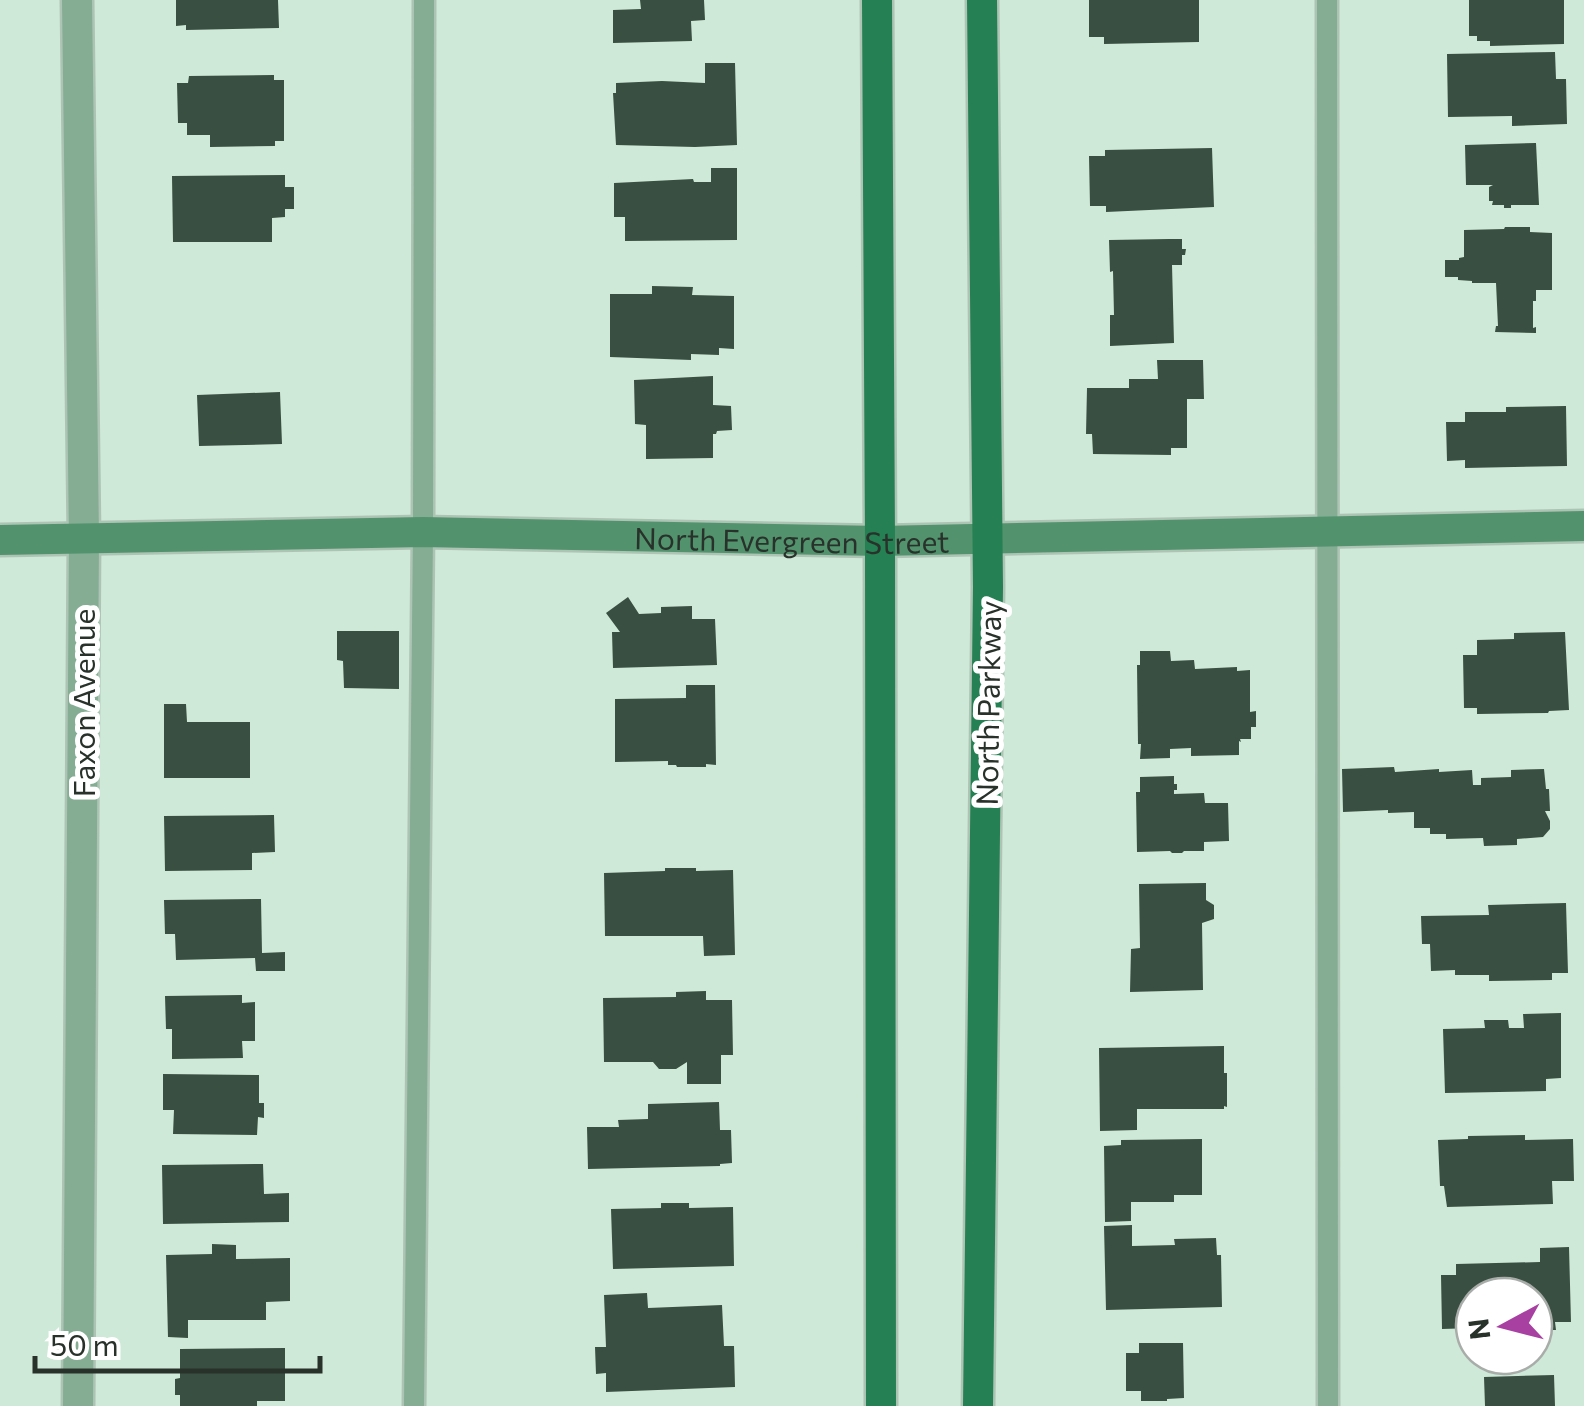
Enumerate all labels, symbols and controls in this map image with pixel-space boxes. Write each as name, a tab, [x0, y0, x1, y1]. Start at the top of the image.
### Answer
street label: North Evergreen Street	[634, 518, 950, 560]
street label: North Parkway	[967, 600, 1007, 806]
street label: Faxon Avenue	[64, 609, 101, 797]
north arrow	[1454, 1276, 1554, 1376]
scale bar	[35, 1311, 320, 1373]
text: N	[1460, 1317, 1496, 1342]
text: 50 m	[50, 1325, 119, 1362]

